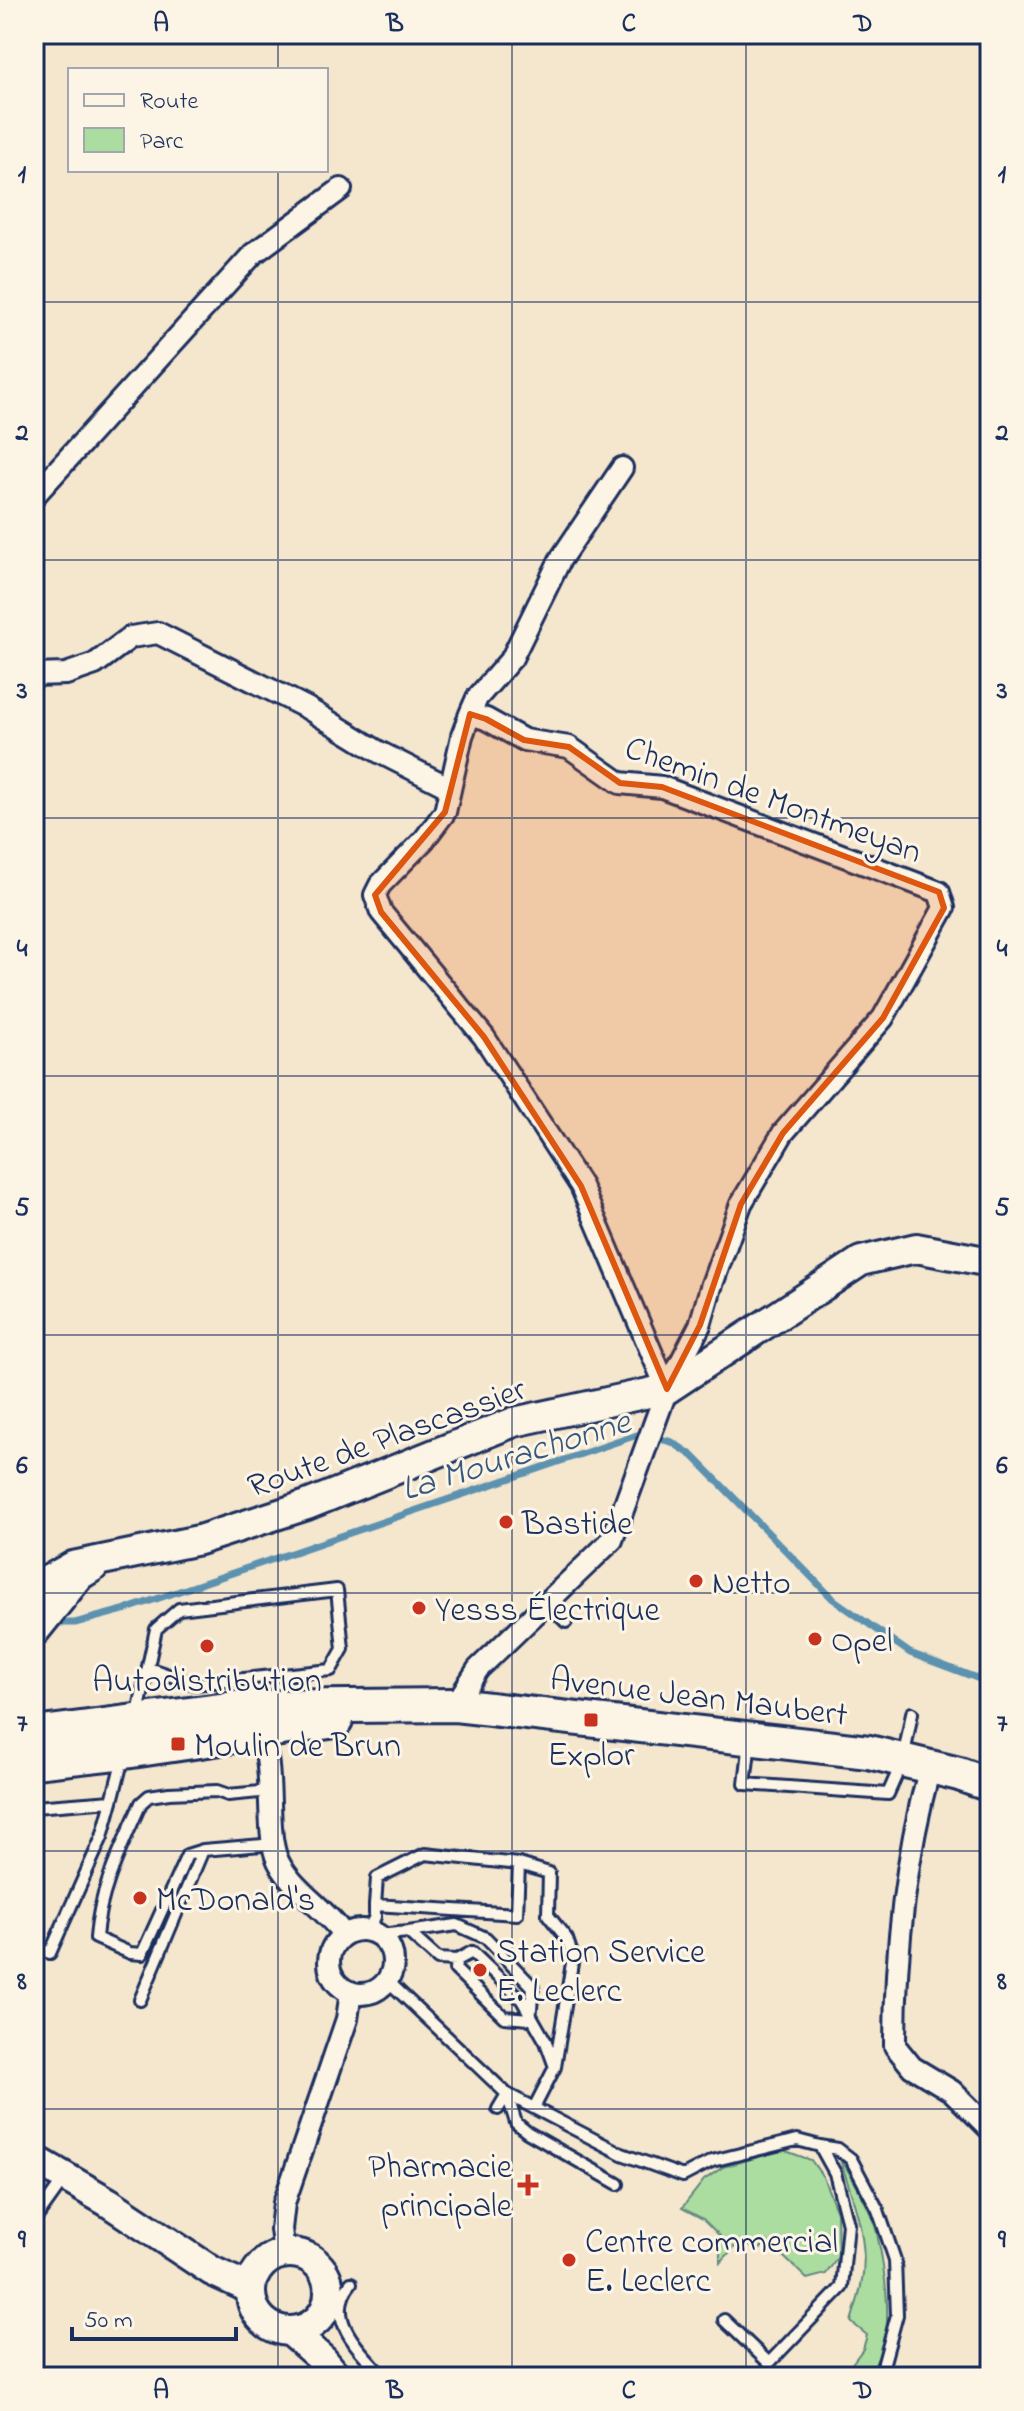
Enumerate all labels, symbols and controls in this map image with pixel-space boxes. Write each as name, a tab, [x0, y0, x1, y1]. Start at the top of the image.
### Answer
text: A	[153, 6, 169, 44]
text: B	[385, 6, 404, 44]
text: C	[622, 6, 636, 44]
text: D	[852, 6, 873, 44]
legend	[68, 68, 328, 172]
text: Route	[140, 85, 198, 120]
text: Parc	[140, 125, 184, 160]
text: 1	[18, 157, 27, 195]
text: 1	[998, 157, 1007, 195]
text: 2	[15, 415, 29, 453]
text: 2	[995, 415, 1009, 453]
text: 3	[16, 673, 28, 711]
text: 3	[996, 673, 1008, 711]
street label: Chemin de Montmeyan	[617, 725, 928, 879]
text: 4	[17, 931, 28, 969]
text: 4	[997, 931, 1008, 969]
text: 5	[15, 1190, 30, 1228]
text: 5	[995, 1190, 1010, 1228]
street label: Route de Plascassier	[241, 1366, 534, 1513]
water label: La Mourachonne	[395, 1397, 639, 1517]
text: 6	[16, 1448, 28, 1486]
text: 6	[996, 1448, 1008, 1486]
place label: Bastide	[521, 1501, 633, 1551]
marker: Bastide	[497, 1513, 515, 1531]
place label: Netto	[712, 1560, 791, 1610]
marker: Netto	[687, 1572, 705, 1590]
place label: Yesss Électrique	[435, 1587, 660, 1637]
marker: Yesss Électrique	[410, 1599, 428, 1617]
place label: Opel	[831, 1618, 893, 1668]
marker: Opel	[806, 1630, 824, 1648]
marker: Autodistribution	[198, 1637, 216, 1655]
street label: Avenue Jean Maubert	[547, 1656, 850, 1742]
place label: Autodistribution	[92, 1658, 322, 1708]
text: 7	[17, 1706, 28, 1744]
text: 7	[997, 1706, 1008, 1744]
marker: Explor	[582, 1711, 600, 1729]
place label: Moulin de Brun	[194, 1723, 401, 1773]
place label: Explor	[547, 1732, 635, 1782]
marker: Moulin de Brun	[169, 1735, 187, 1753]
place label: McDonald's	[156, 1877, 315, 1927]
marker: McDonald's	[131, 1889, 149, 1907]
place label: Station Service E. Leclerc	[496, 1929, 706, 2018]
marker: Station Service E. Leclerc	[471, 1961, 489, 1979]
text: 8	[16, 1964, 27, 2002]
text: 8	[996, 1964, 1007, 2002]
place label: Pharmacie principale	[368, 2144, 513, 2233]
marker: Pharmacie principale	[519, 2176, 537, 2194]
place label: Centre commercial E. Leclerc	[585, 2219, 838, 2308]
text: 9	[17, 2222, 27, 2260]
text: 9	[997, 2222, 1007, 2260]
marker: Centre commercial E. Leclerc	[560, 2251, 578, 2269]
scale bar	[72, 2291, 236, 2341]
text: 50 m	[84, 2304, 133, 2339]
text: A	[153, 2373, 169, 2411]
text: B	[385, 2373, 404, 2411]
text: C	[622, 2373, 636, 2411]
text: D	[852, 2373, 873, 2411]

